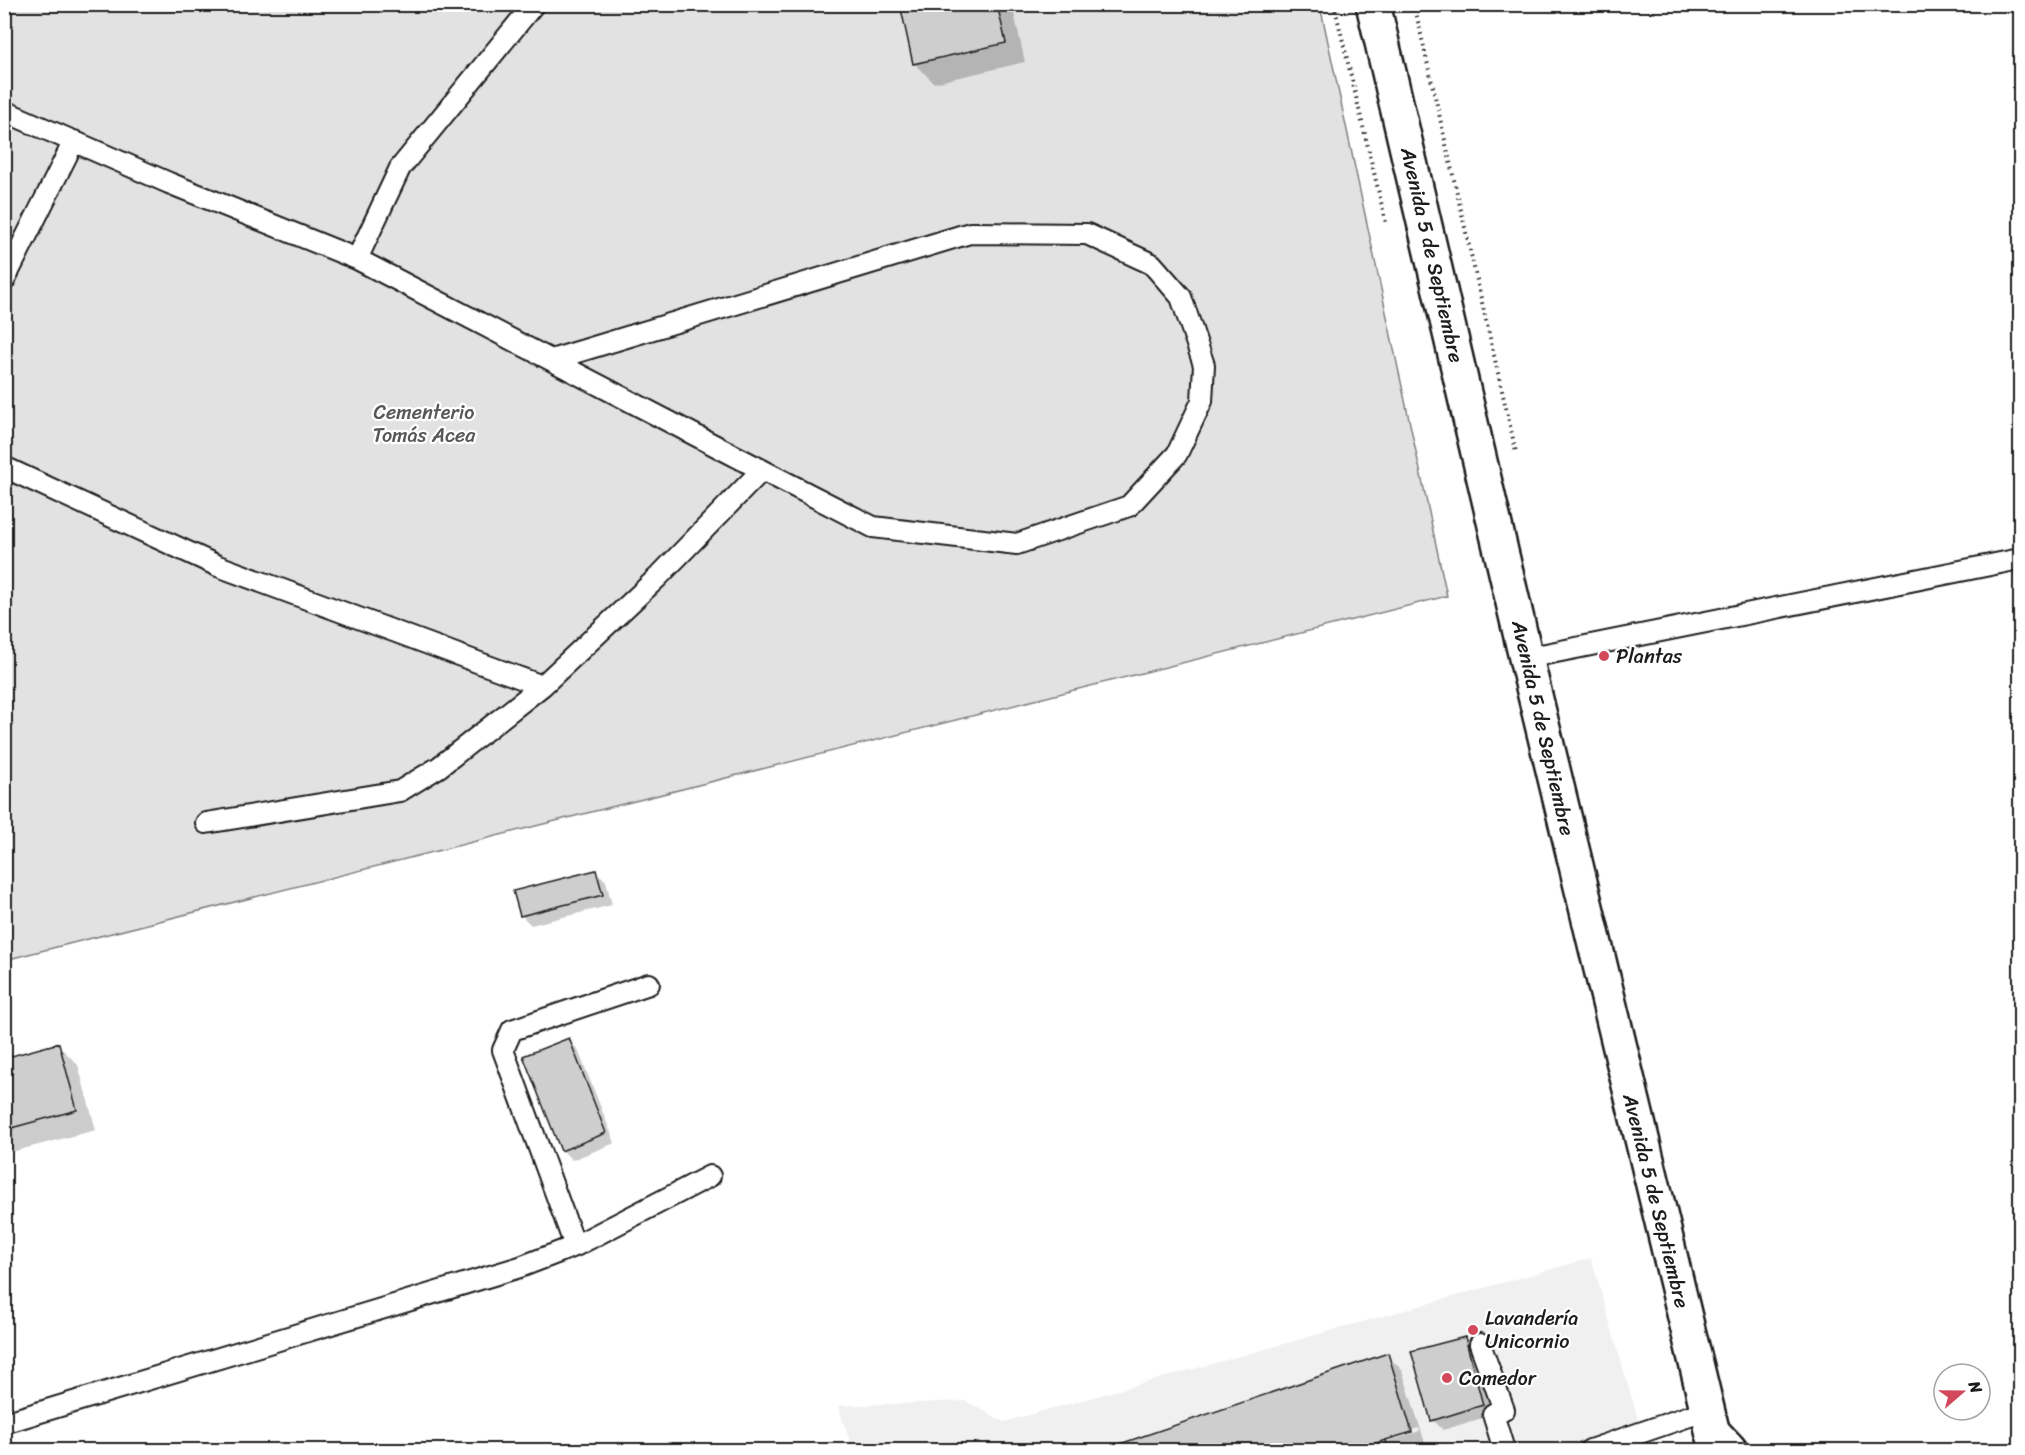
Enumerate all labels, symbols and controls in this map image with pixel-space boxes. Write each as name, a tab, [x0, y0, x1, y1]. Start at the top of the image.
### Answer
street label: Avenida 5 de Septiembre	[1390, 143, 1474, 366]
park label: Cementerio Tomás Acea	[373, 395, 476, 453]
street label: Avenida 5 de Septiembre	[1501, 616, 1585, 839]
place label: Plantas	[1616, 639, 1683, 674]
marker: Plantas	[1597, 649, 1611, 663]
street label: Avenida 5 de Septiembre	[1612, 1089, 1700, 1312]
place label: Lavandería Unicornio	[1485, 1301, 1578, 1359]
marker: Lavandería Unicornio	[1466, 1323, 1480, 1337]
place label: Comedor	[1459, 1361, 1537, 1396]
north arrow	[1932, 1362, 1992, 1422]
marker: Comedor	[1440, 1371, 1454, 1385]
text: N	[1960, 1376, 1991, 1398]

